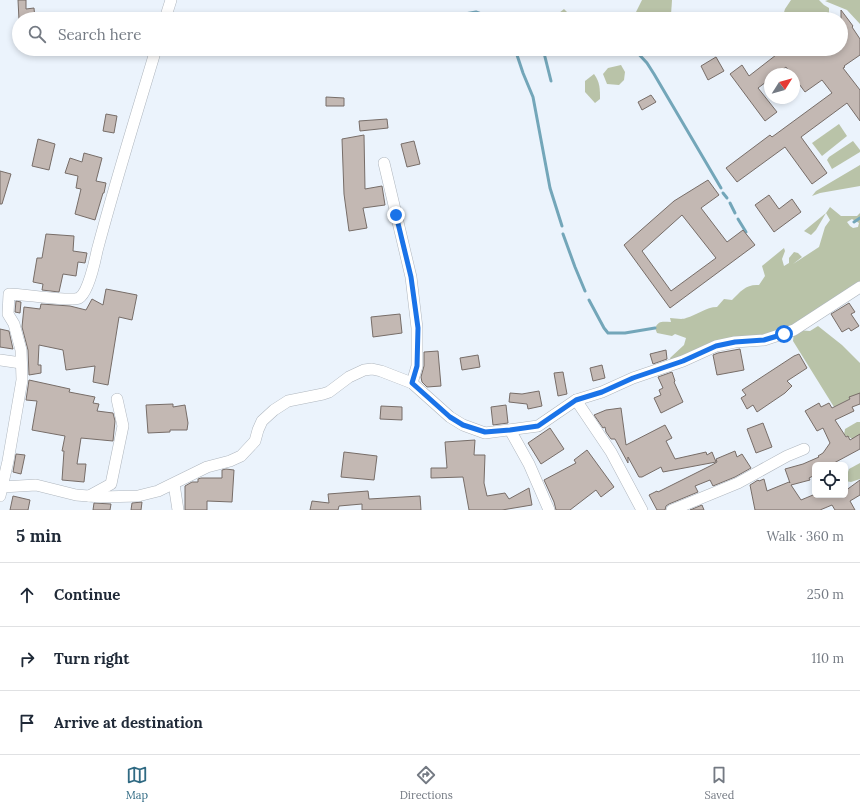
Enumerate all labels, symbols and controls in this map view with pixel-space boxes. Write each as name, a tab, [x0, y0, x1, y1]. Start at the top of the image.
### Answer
search box	[12, 12, 848, 56]
icon: search	[26, 23, 48, 45]
text: Search here	[58, 25, 141, 44]
north arrow	[764, 68, 800, 104]
route end	[387, 206, 405, 224]
route start	[775, 325, 793, 343]
map controls	[812, 462, 848, 498]
button: locate	[812, 462, 848, 498]
text: 5 min	[16, 525, 62, 547]
text: Walk · 360 m	[766, 528, 844, 545]
icon: ahead	[16, 584, 38, 606]
text: Continue	[54, 585, 120, 604]
text: 250 m	[807, 586, 844, 603]
icon: right	[16, 648, 38, 670]
text: Turn right	[54, 649, 130, 668]
text: 110 m	[811, 650, 844, 667]
icon: arrive	[16, 712, 38, 734]
text: Arrive at destination	[54, 713, 203, 732]
tab: Map	[126, 764, 148, 802]
tab: Directions	[400, 764, 453, 802]
tab: Saved	[704, 764, 734, 802]

